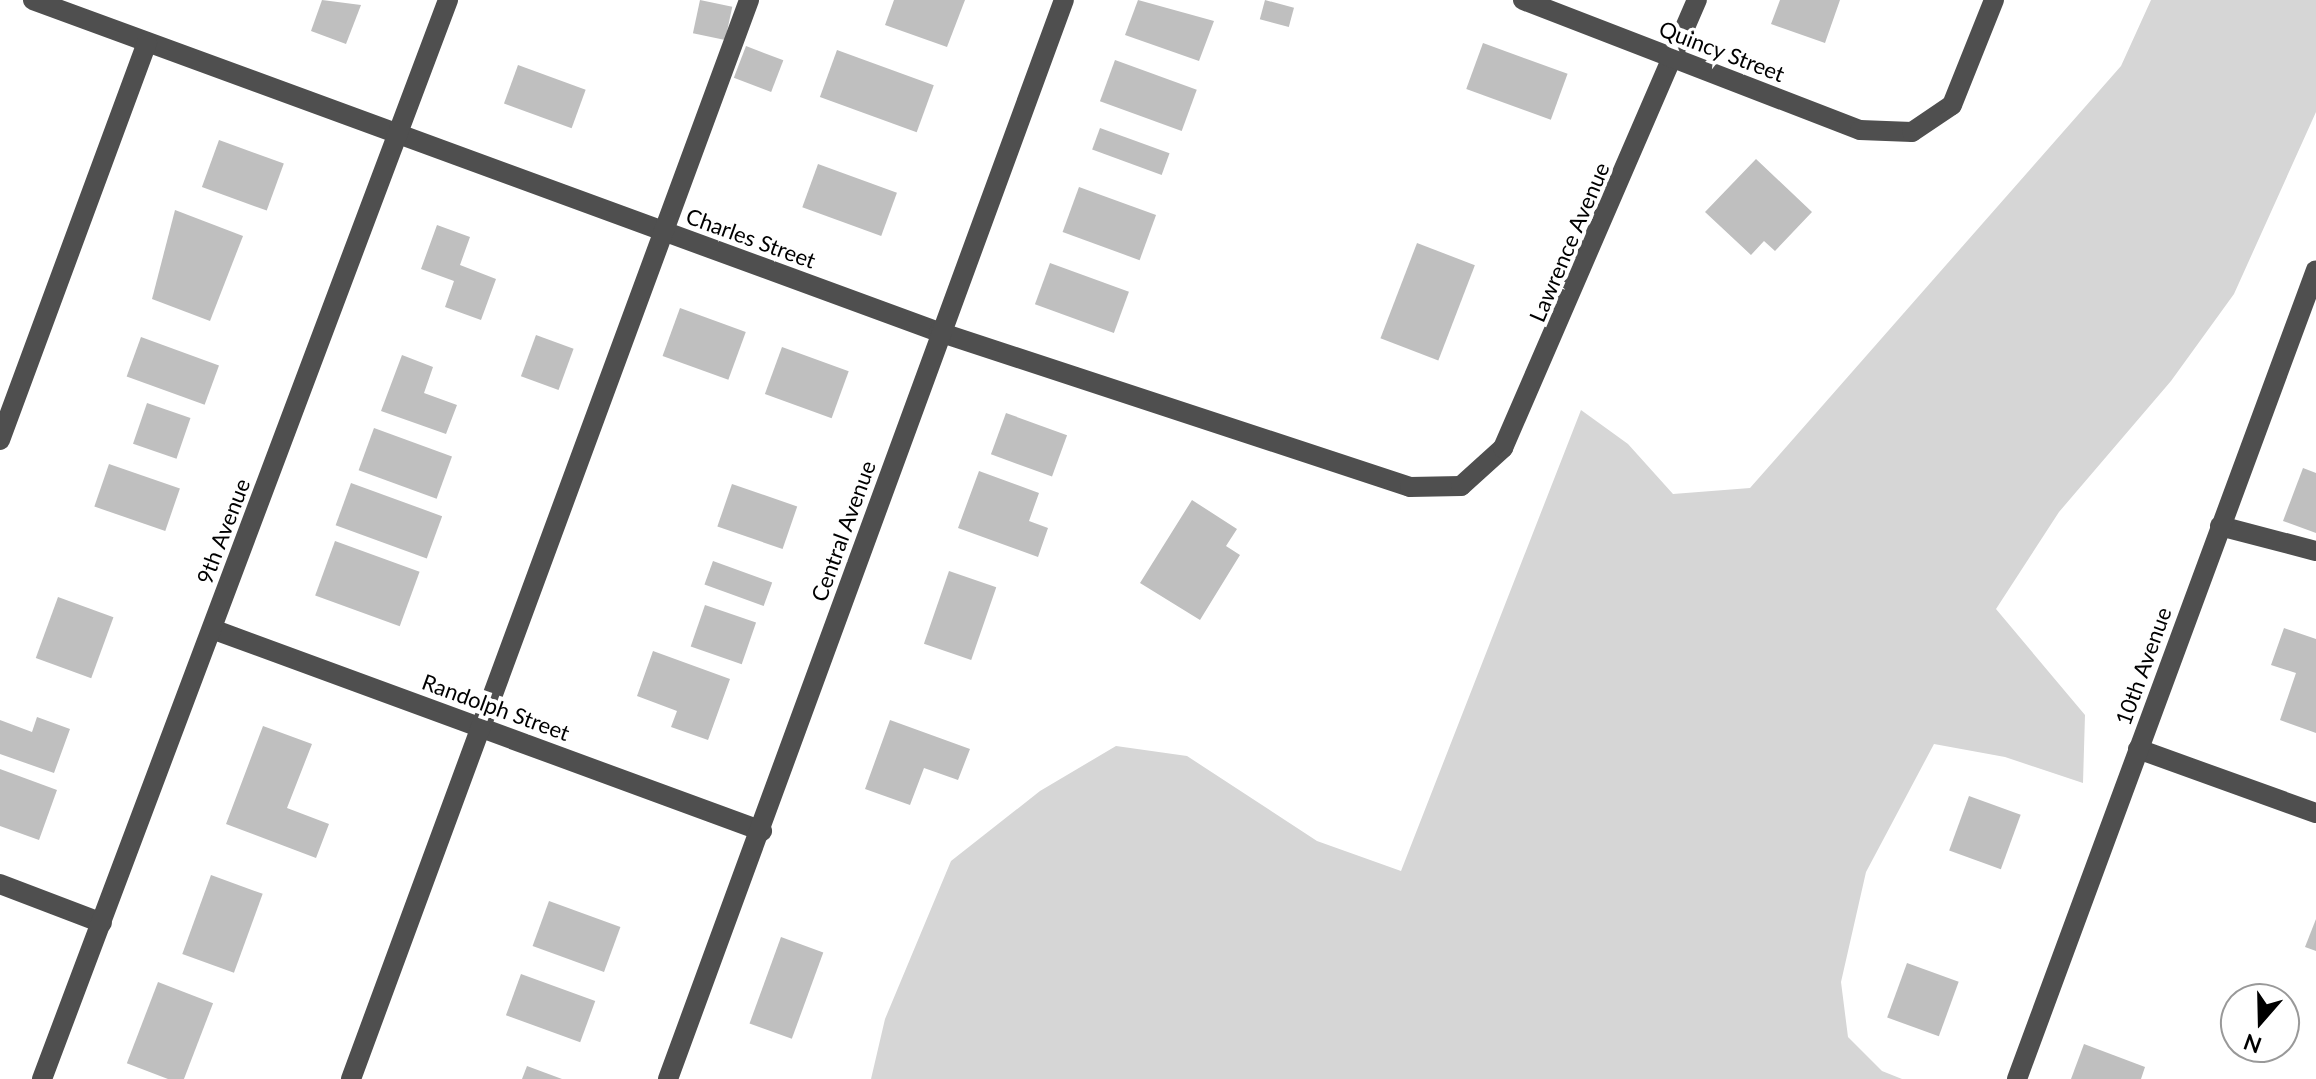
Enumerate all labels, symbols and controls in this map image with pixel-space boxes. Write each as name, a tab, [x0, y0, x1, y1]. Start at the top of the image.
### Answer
street label: Quincy Street	[1655, 15, 1789, 87]
street label: Lawrence Avenue	[1523, 158, 1615, 326]
street label: Charles Street	[683, 202, 819, 274]
street label: Central Avenue	[805, 457, 881, 605]
street label: 9th Avenue	[191, 474, 255, 588]
street label: 10th Avenue	[2109, 603, 2177, 729]
street label: Randolph Street	[419, 668, 573, 746]
north arrow	[2220, 983, 2300, 1063]
text: N	[2240, 1029, 2265, 1060]

